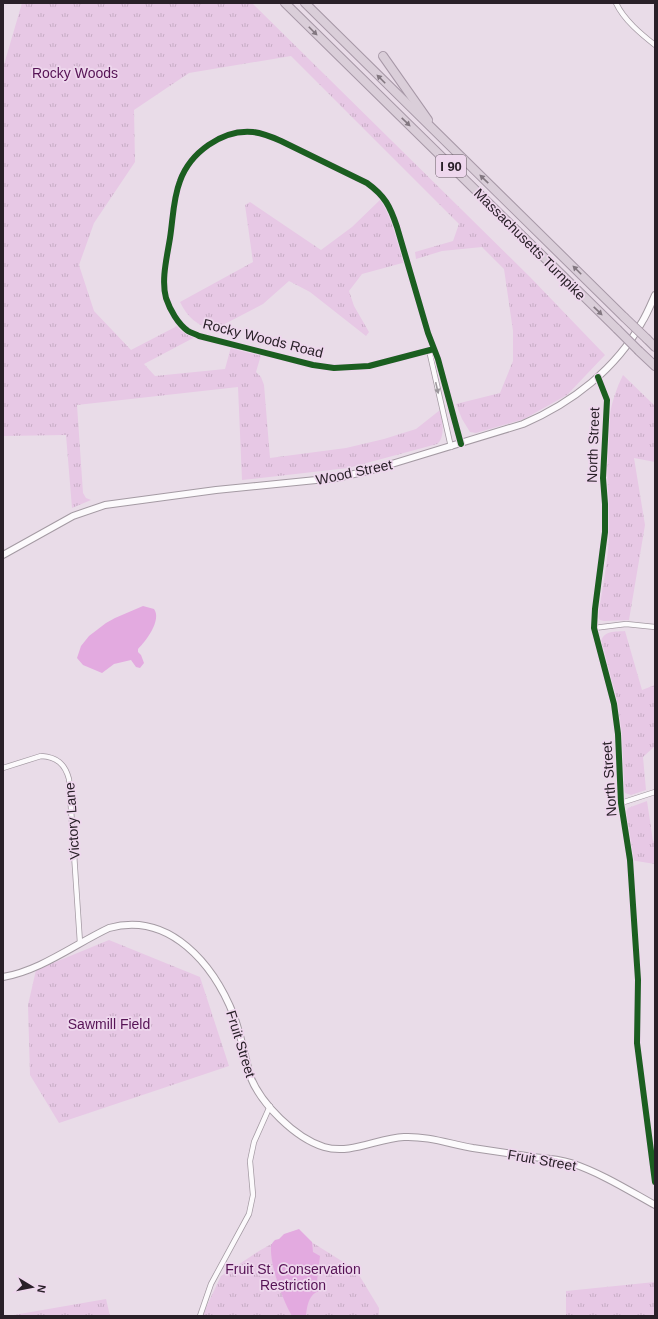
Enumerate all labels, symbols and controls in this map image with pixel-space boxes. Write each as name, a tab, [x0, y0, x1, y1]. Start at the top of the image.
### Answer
one-way arrow	[308, 26, 318, 35]
park label: Rocky Woods	[32, 65, 118, 81]
one-way arrow	[376, 74, 386, 84]
one-way arrow	[401, 117, 411, 127]
road number: I 90	[436, 155, 466, 177]
one-way arrow	[479, 175, 489, 184]
street label: Massachusetts Turnpike	[471, 185, 589, 303]
one-way arrow	[572, 266, 582, 275]
one-way arrow	[593, 306, 603, 316]
street label: Rocky Woods Road	[201, 315, 325, 361]
one-way arrow	[435, 382, 441, 395]
street label: North Street	[584, 407, 602, 483]
street label: Wood Street	[314, 456, 394, 488]
street label: North Street	[598, 741, 620, 817]
street label: Victory Lane	[61, 782, 83, 860]
street label: Fruit Street	[223, 1009, 259, 1080]
park label: Sawmill Field	[68, 1016, 150, 1032]
street label: Fruit Street	[507, 1146, 578, 1174]
park label: Fruit St. Conservation Restriction	[225, 1261, 361, 1293]
north arrow	[12, 1267, 52, 1307]
text: N	[35, 1284, 48, 1294]

